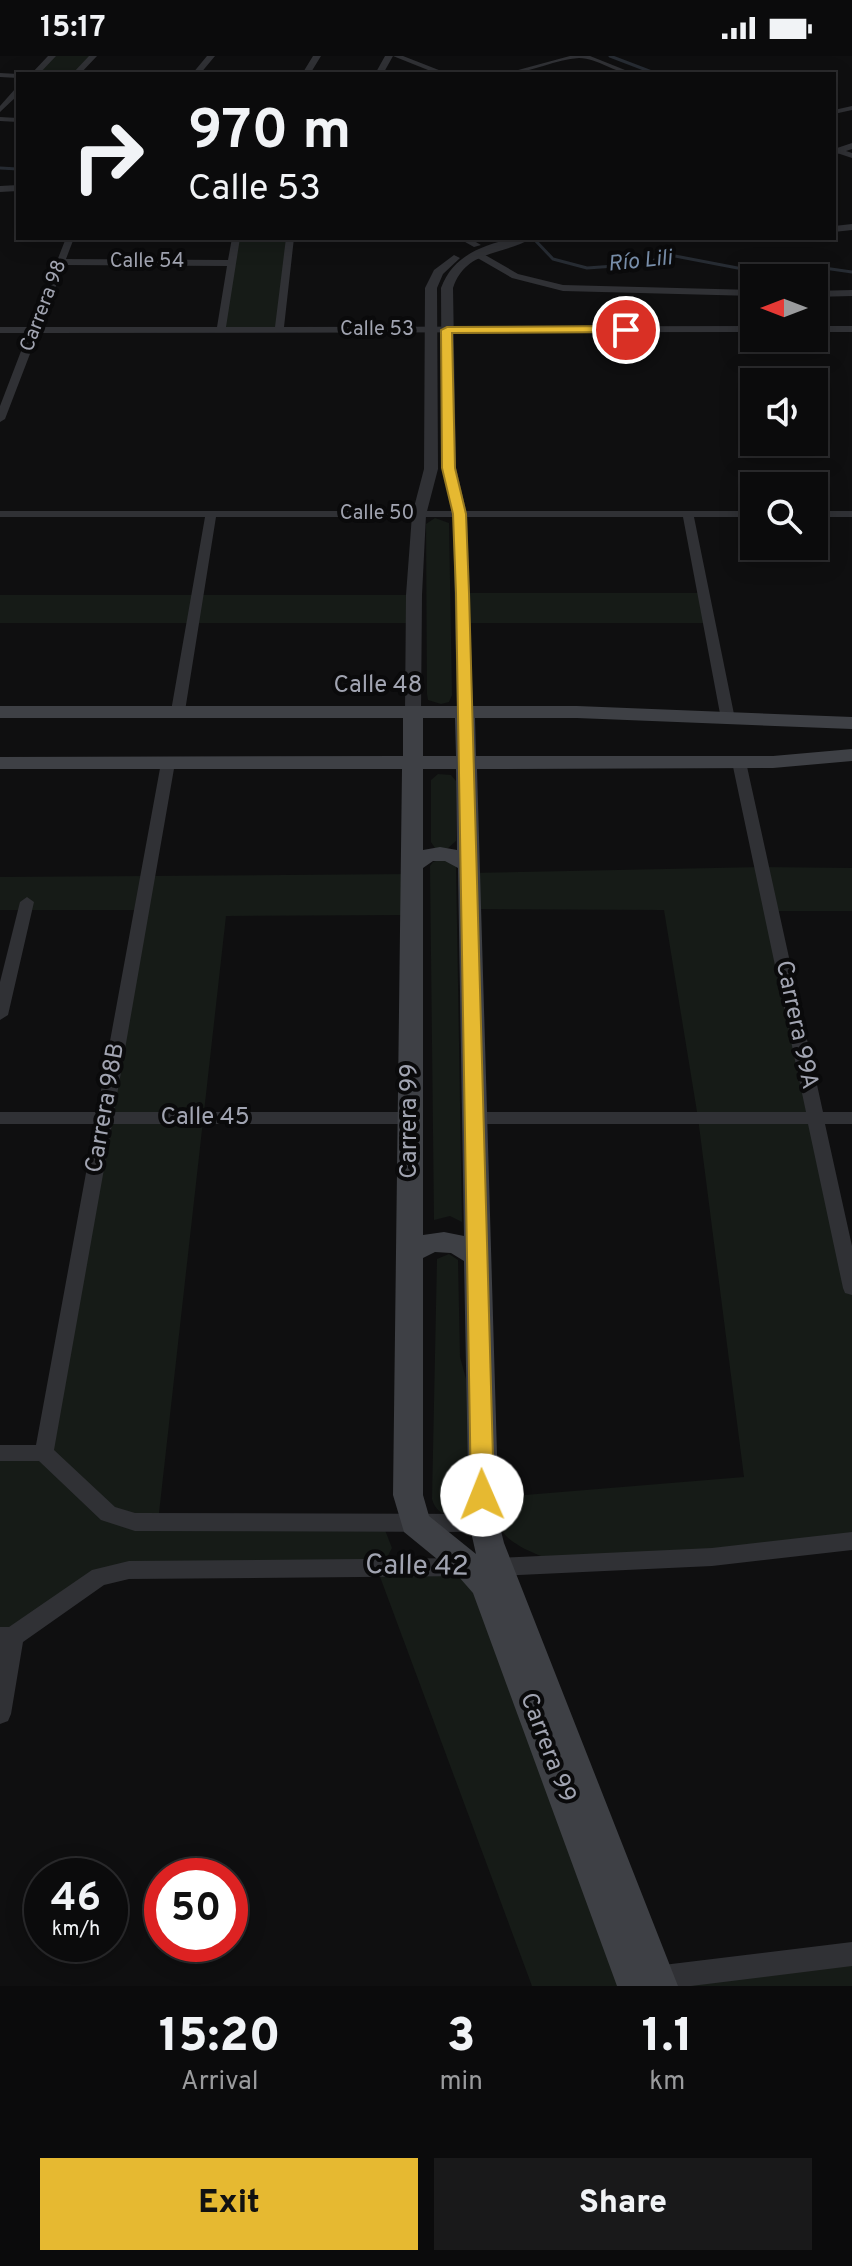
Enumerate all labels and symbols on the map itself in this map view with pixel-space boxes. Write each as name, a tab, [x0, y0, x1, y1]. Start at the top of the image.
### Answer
water label: Río Lili	[607, 245, 675, 279]
street label: Calle 54	[110, 249, 184, 275]
street label: Carrera 98	[15, 256, 73, 356]
north arrow	[740, 264, 828, 352]
pin	[592, 296, 660, 364]
street label: Calle 53	[340, 317, 414, 343]
street label: Calle 50	[340, 501, 414, 527]
street label: Calle 48	[334, 671, 422, 701]
street label: Carrera 99A	[768, 958, 824, 1092]
street label: Carrera 98B	[80, 1041, 132, 1175]
street label: Carrera 99	[395, 1063, 425, 1179]
street label: Calle 45	[160, 1103, 250, 1133]
position arrow	[440, 1453, 524, 1537]
street label: Calle 42	[365, 1548, 469, 1586]
street label: Carrera 99	[512, 1689, 582, 1807]
speed limit sign: 50	[144, 1858, 248, 1962]

